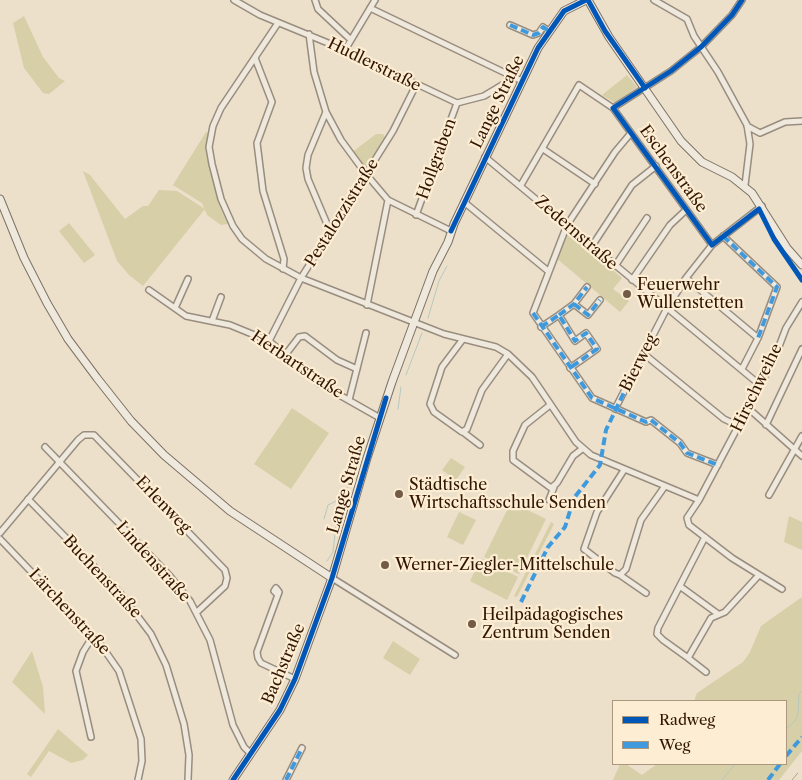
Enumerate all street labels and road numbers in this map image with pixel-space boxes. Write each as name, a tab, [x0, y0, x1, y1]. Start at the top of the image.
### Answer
street label: Hudlerstraße	[324, 34, 424, 96]
street label: Lange Straße	[467, 52, 529, 152]
street label: Hollgraben	[413, 116, 461, 202]
street label: Eschenstraße	[635, 122, 711, 216]
street label: Pestalozzistraße	[301, 155, 383, 271]
street label: Zedernstraße	[531, 192, 621, 274]
street label: Herbartstraße	[247, 327, 347, 403]
street label: Bierweg	[616, 331, 662, 395]
street label: Hirschweihe	[727, 341, 787, 435]
street label: Lange Straße	[324, 434, 370, 536]
street label: Erlenweg	[131, 473, 195, 537]
street label: Lindenstraße	[112, 518, 194, 606]
street label: Buchenstraße	[59, 532, 145, 622]
street label: Lärchenstraße	[24, 565, 114, 659]
street label: Bachstraße	[258, 621, 310, 707]

